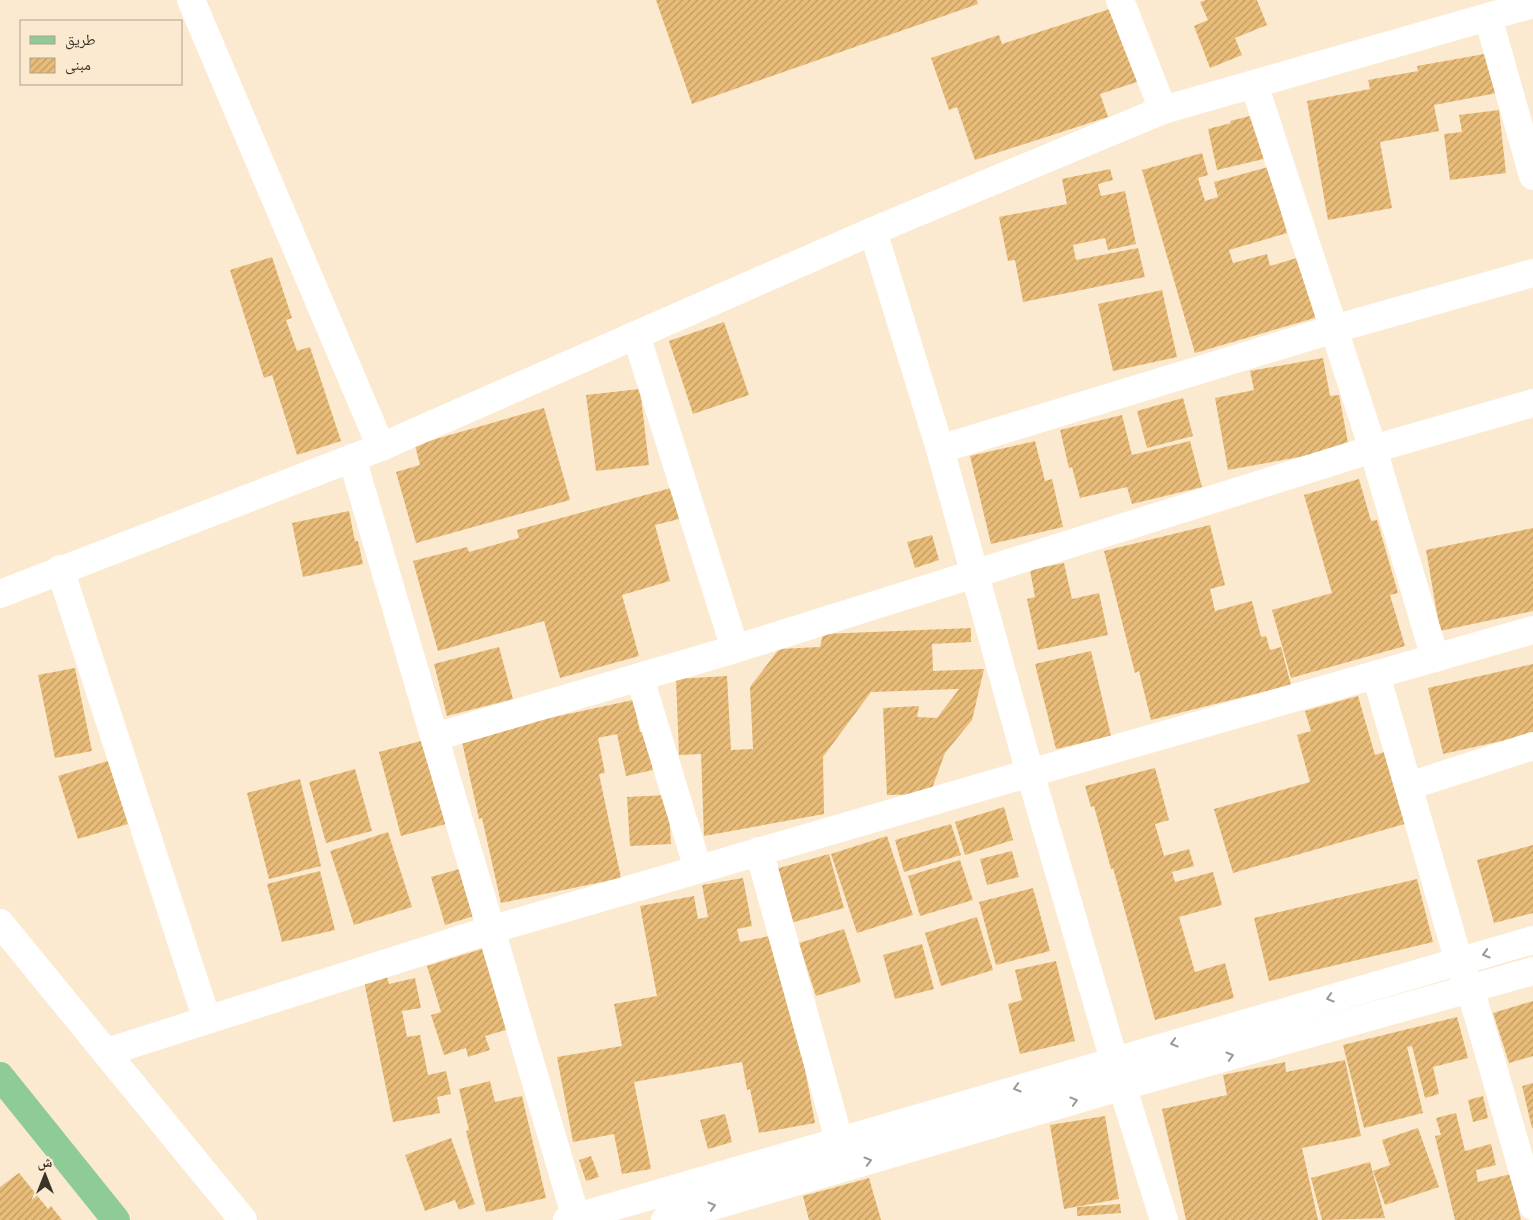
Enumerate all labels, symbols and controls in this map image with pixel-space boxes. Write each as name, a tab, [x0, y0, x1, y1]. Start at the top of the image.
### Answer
legend	[20, 20, 182, 85]
text: طريق	[65, 27, 96, 50]
text: مبنى	[65, 52, 91, 75]
one-way arrow	[1483, 948, 1491, 958]
one-way arrow	[1326, 993, 1334, 1003]
one-way arrow	[1169, 1037, 1178, 1048]
one-way arrow	[1226, 1051, 1235, 1062]
one-way arrow	[1013, 1082, 1022, 1093]
one-way arrow	[1069, 1096, 1078, 1106]
north arrow	[20, 1150, 70, 1200]
text: ش	[38, 1151, 53, 1171]
one-way arrow	[863, 1156, 871, 1166]
one-way arrow	[707, 1202, 715, 1212]

